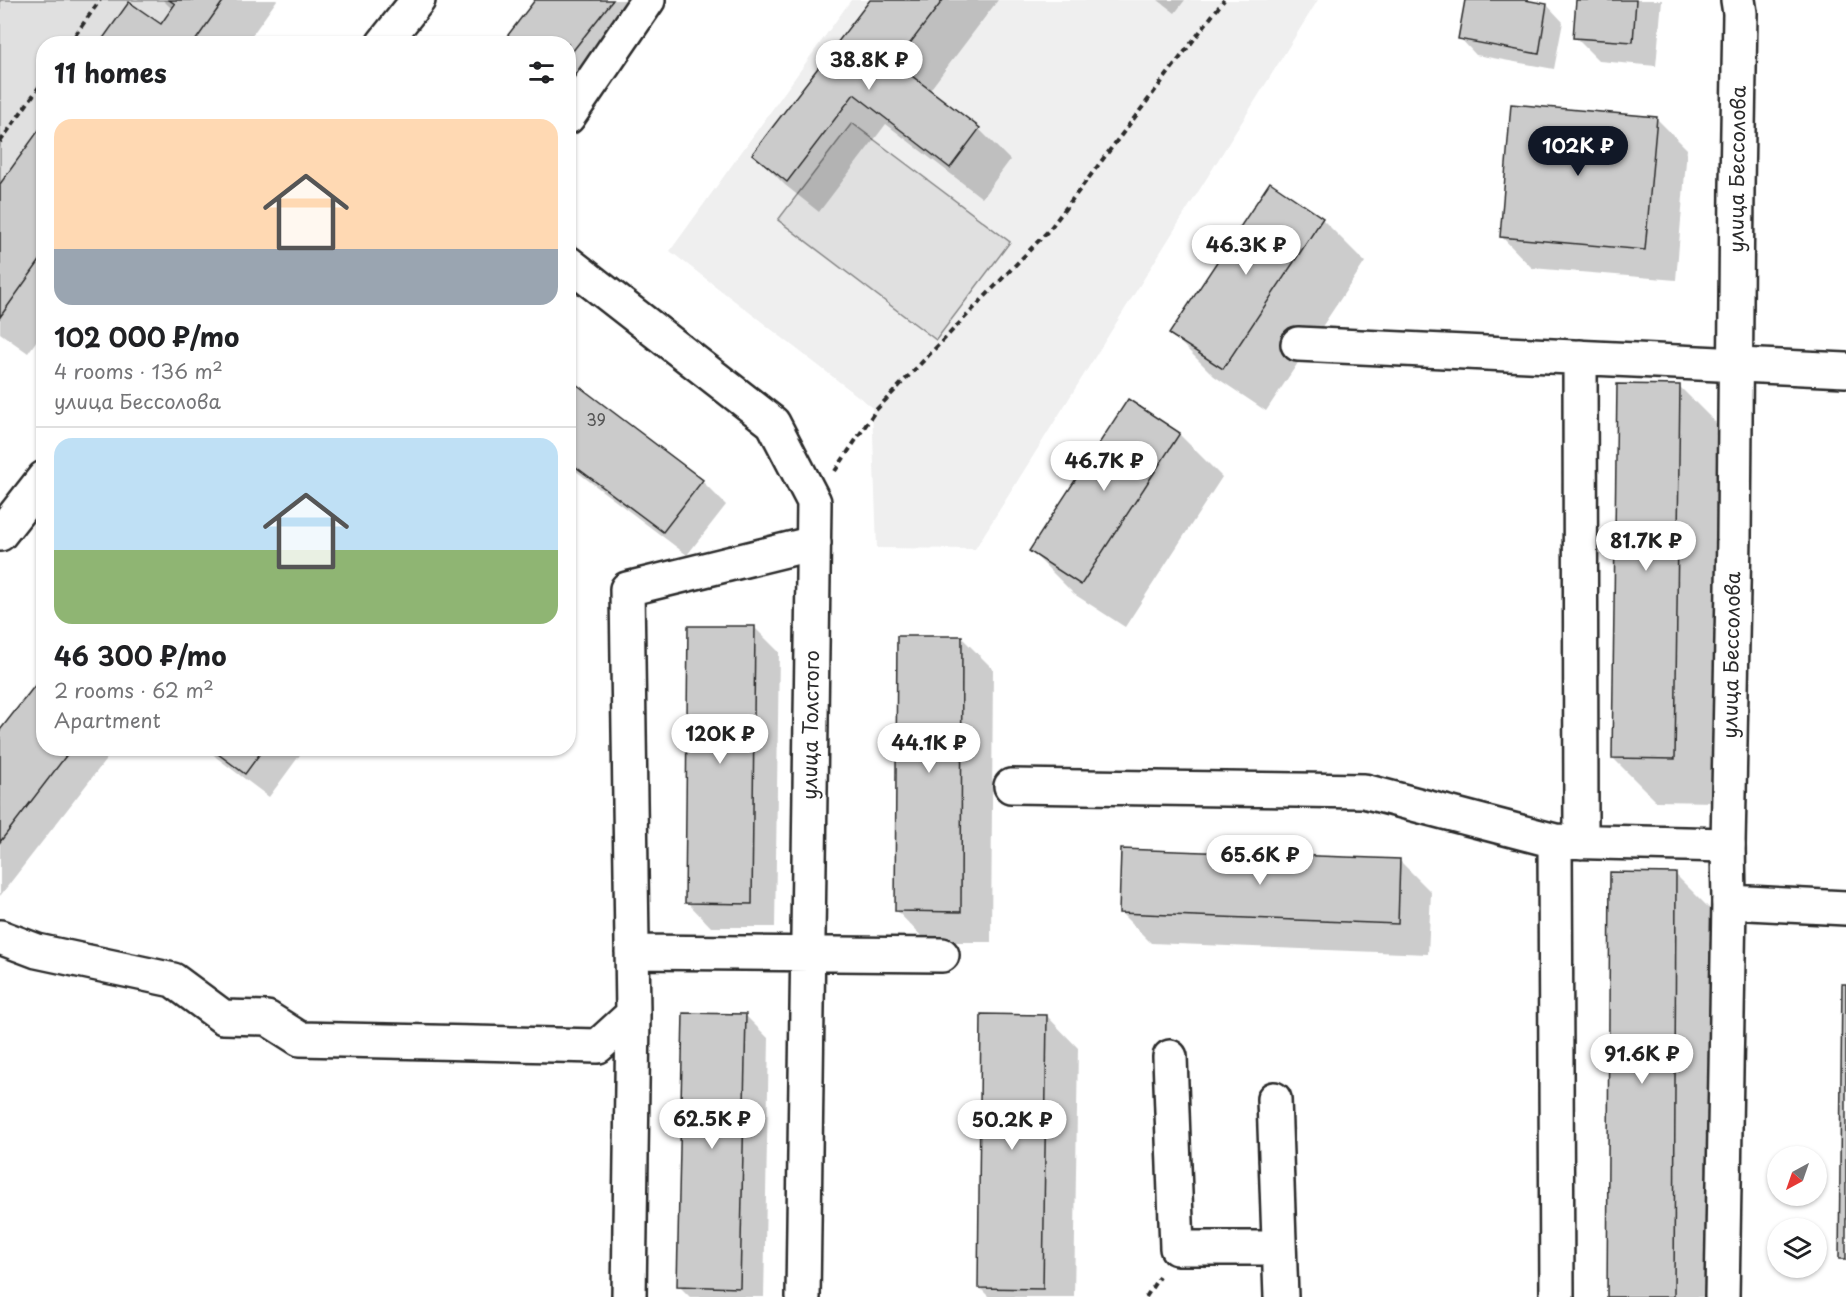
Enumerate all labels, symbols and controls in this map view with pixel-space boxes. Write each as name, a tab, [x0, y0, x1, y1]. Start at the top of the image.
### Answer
pin: 38.8K ₽	[814, 40, 924, 91]
text: 38.8K ₽	[830, 44, 908, 74]
text: 11 homes	[54, 53, 167, 92]
icon: filters	[525, 56, 558, 89]
street label: улица Бессолова	[1720, 85, 1753, 253]
pin: 102K ₽	[1529, 126, 1627, 177]
text: 102K ₽	[1542, 130, 1614, 160]
icon: home	[252, 158, 360, 266]
pin: 46.3K ₽	[1191, 225, 1301, 276]
text: 46.3K ₽	[1206, 229, 1286, 259]
text: 102 000 ₽/mo	[54, 317, 239, 356]
text: 4 rooms · 136 m²	[54, 356, 223, 386]
text: улица Бессолова	[54, 386, 221, 416]
house number: 39	[586, 407, 606, 431]
pin: 46.7K ₽	[1049, 441, 1159, 492]
text: 46.7K ₽	[1064, 445, 1144, 475]
icon: home	[252, 477, 360, 585]
pin: 81.7K ₽	[1591, 521, 1701, 572]
text: 81.7K ₽	[1610, 525, 1682, 555]
street label: улица Бессолова	[1714, 571, 1747, 739]
text: 46 300 ₽/mo	[54, 636, 226, 675]
street label: улица Толстого	[794, 650, 826, 800]
text: 2 rooms · 62 m²	[54, 675, 214, 705]
text: Apartment	[54, 705, 161, 735]
pin: 120K ₽	[671, 714, 769, 765]
text: 120K ₽	[685, 718, 755, 748]
pin: 44.1K ₽	[874, 723, 984, 774]
text: 44.1K ₽	[891, 727, 967, 757]
pin: 65.6K ₽	[1205, 835, 1315, 886]
text: 65.6K ₽	[1220, 839, 1300, 869]
pin: 91.6K ₽	[1587, 1034, 1697, 1085]
text: 91.6K ₽	[1604, 1038, 1680, 1068]
pin: 62.5K ₽	[657, 1099, 767, 1150]
pin: 50.2K ₽	[957, 1100, 1067, 1151]
text: 62.5K ₽	[673, 1103, 751, 1133]
text: 50.2K ₽	[972, 1104, 1052, 1134]
north arrow	[1767, 1146, 1827, 1206]
map controls	[1767, 1146, 1827, 1278]
button: layers	[1767, 1218, 1827, 1278]

